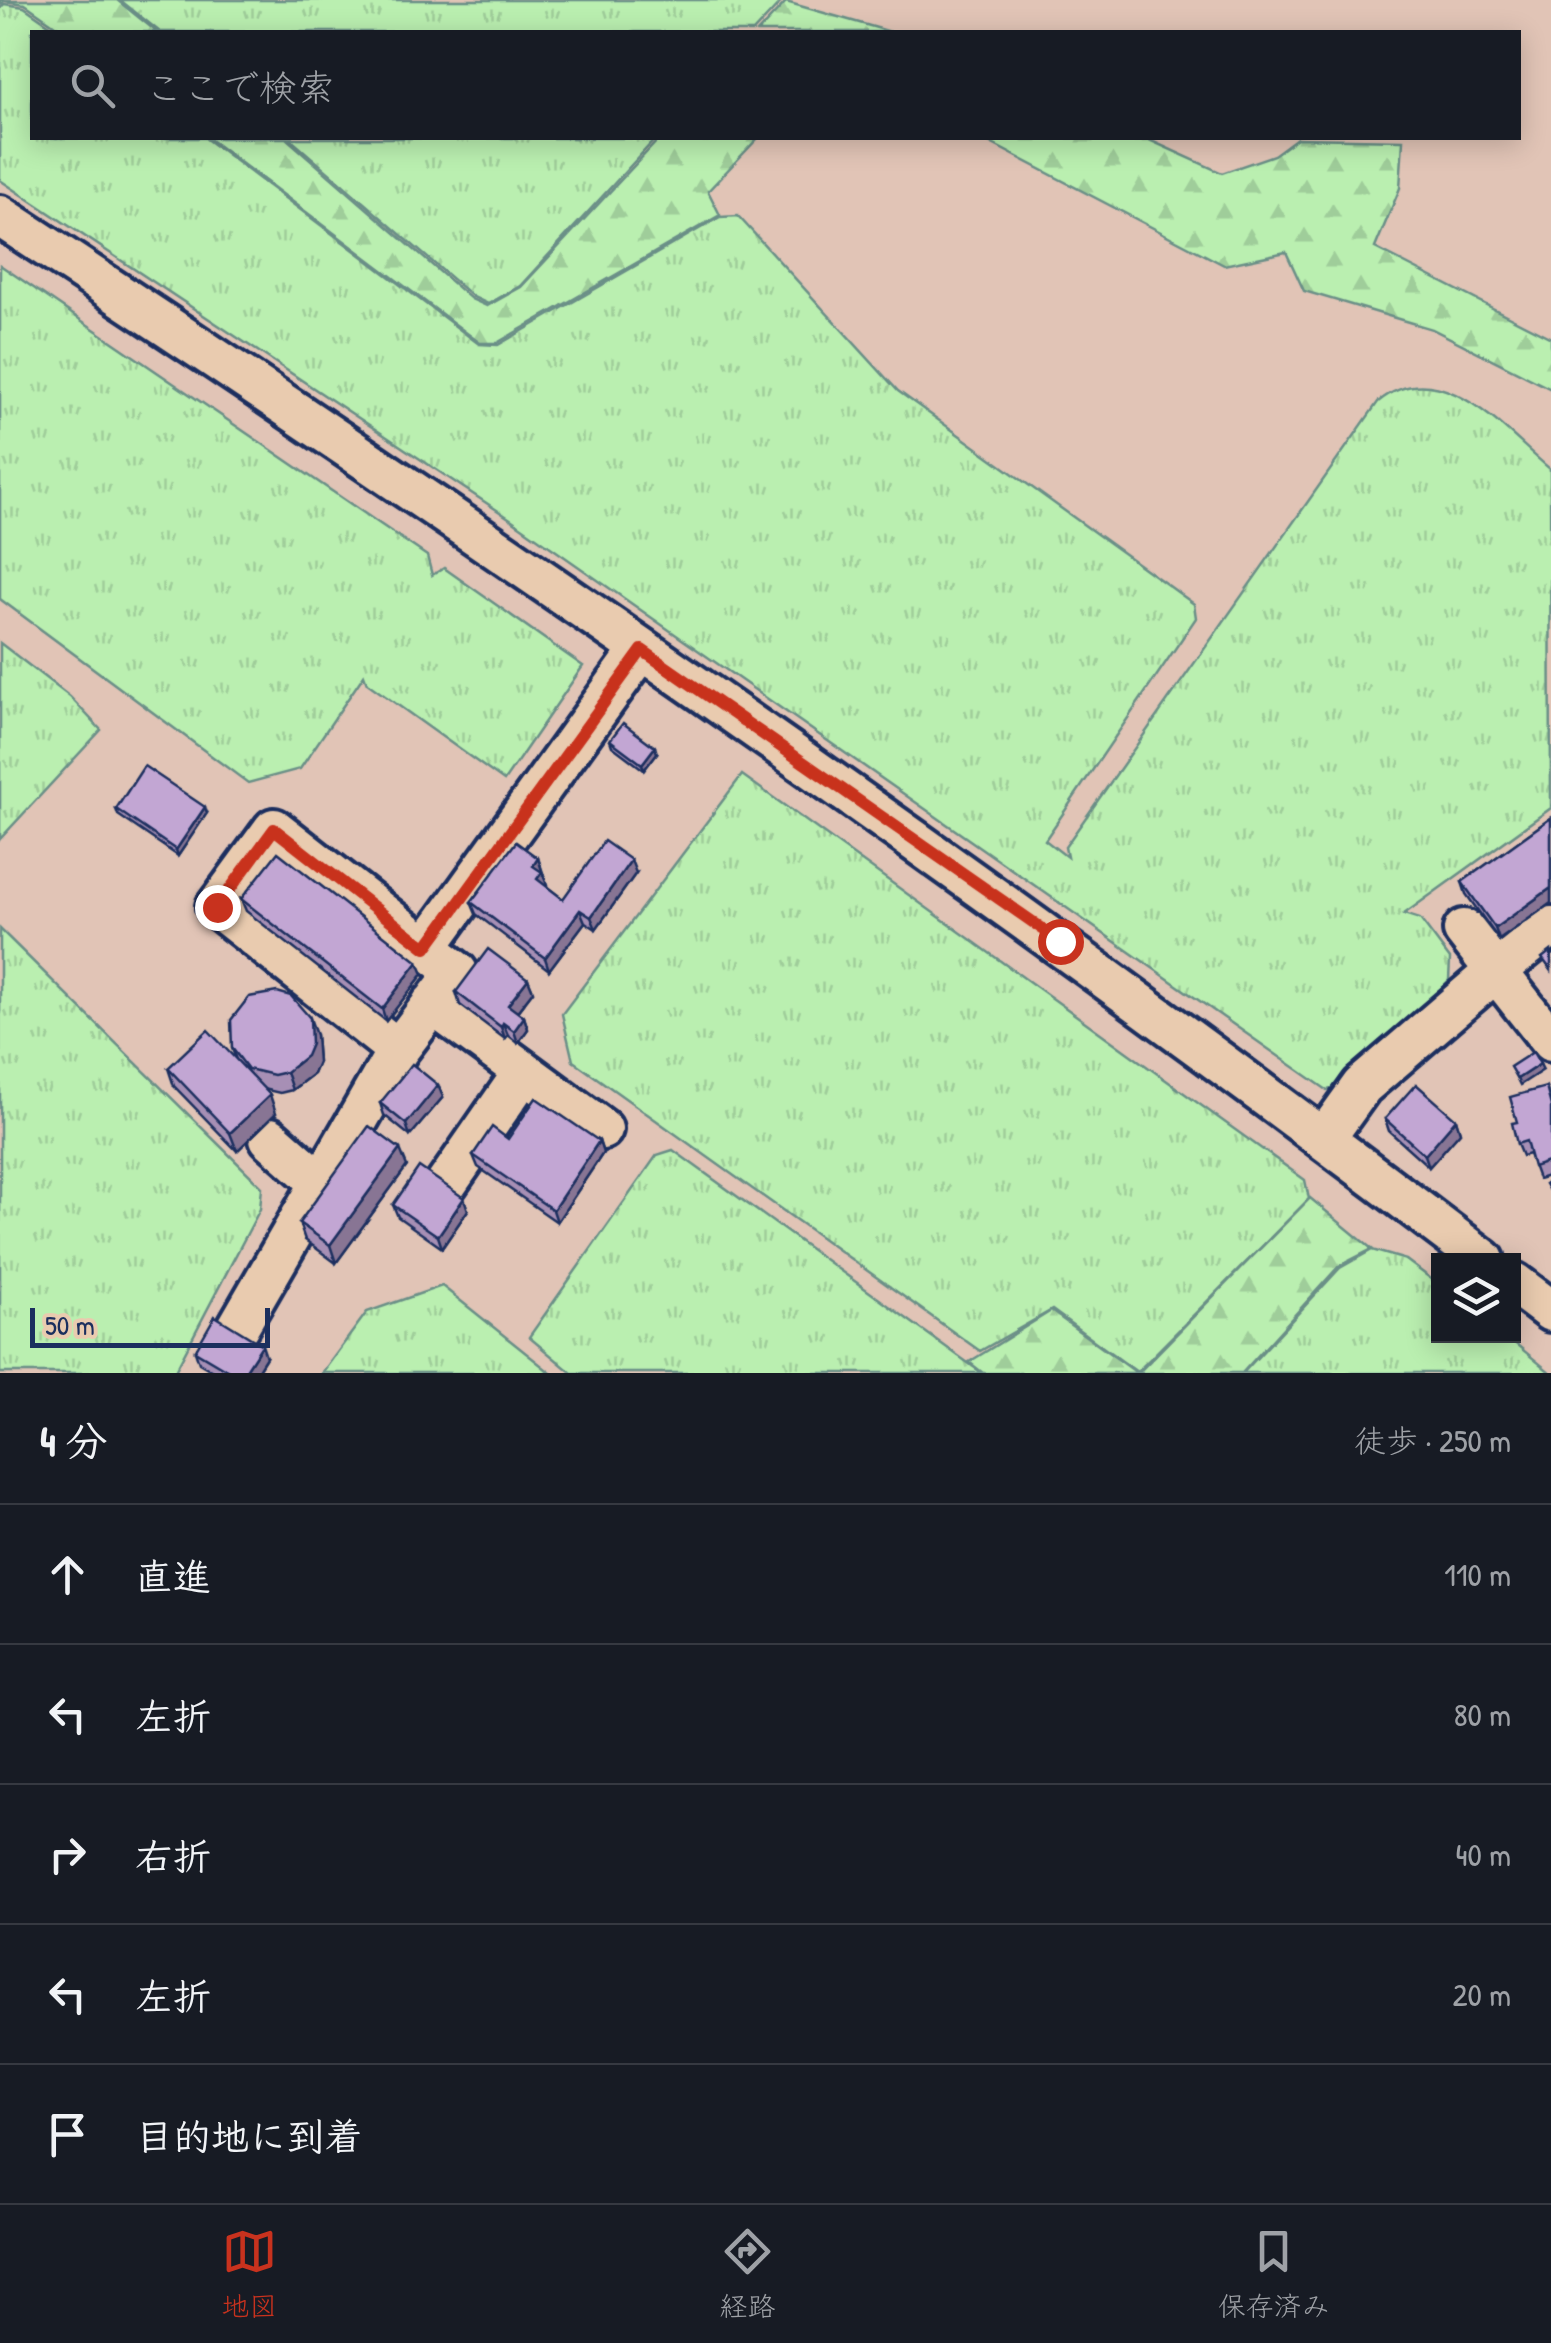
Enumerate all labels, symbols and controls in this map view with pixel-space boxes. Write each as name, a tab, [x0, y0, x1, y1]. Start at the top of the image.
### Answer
search box	[30, 30, 1521, 140]
icon: search	[65, 58, 120, 113]
text: ここで検索	[145, 61, 335, 113]
route end	[195, 885, 241, 931]
route start	[1038, 919, 1084, 965]
map controls	[1431, 1253, 1521, 1343]
button: layers	[1431, 1253, 1521, 1343]
scale bar	[30, 1303, 270, 1348]
text: 50 m	[45, 1306, 95, 1344]
text: 4 分	[40, 1412, 107, 1469]
text: 徒歩 · 250 m	[1354, 1419, 1511, 1462]
icon: ahead	[40, 1547, 95, 1602]
text: 直進	[135, 1550, 211, 1602]
text: 110 m	[1444, 1553, 1511, 1596]
icon: left	[40, 1687, 95, 1742]
text: 左折	[135, 1690, 211, 1742]
text: 80 m	[1454, 1693, 1511, 1736]
icon: right	[40, 1827, 95, 1882]
text: 右折	[135, 1830, 211, 1882]
text: 40 m	[1456, 1833, 1511, 1876]
icon: left	[40, 1967, 95, 2022]
text: 左折	[135, 1970, 211, 2022]
text: 20 m	[1453, 1973, 1511, 2016]
icon: arrive	[40, 2107, 95, 2162]
text: 目的地に到着	[135, 2110, 363, 2162]
tab: 地図	[221, 2224, 277, 2325]
tab: 経路	[719, 2224, 776, 2325]
tab: 保存済み	[1218, 2224, 1330, 2325]

